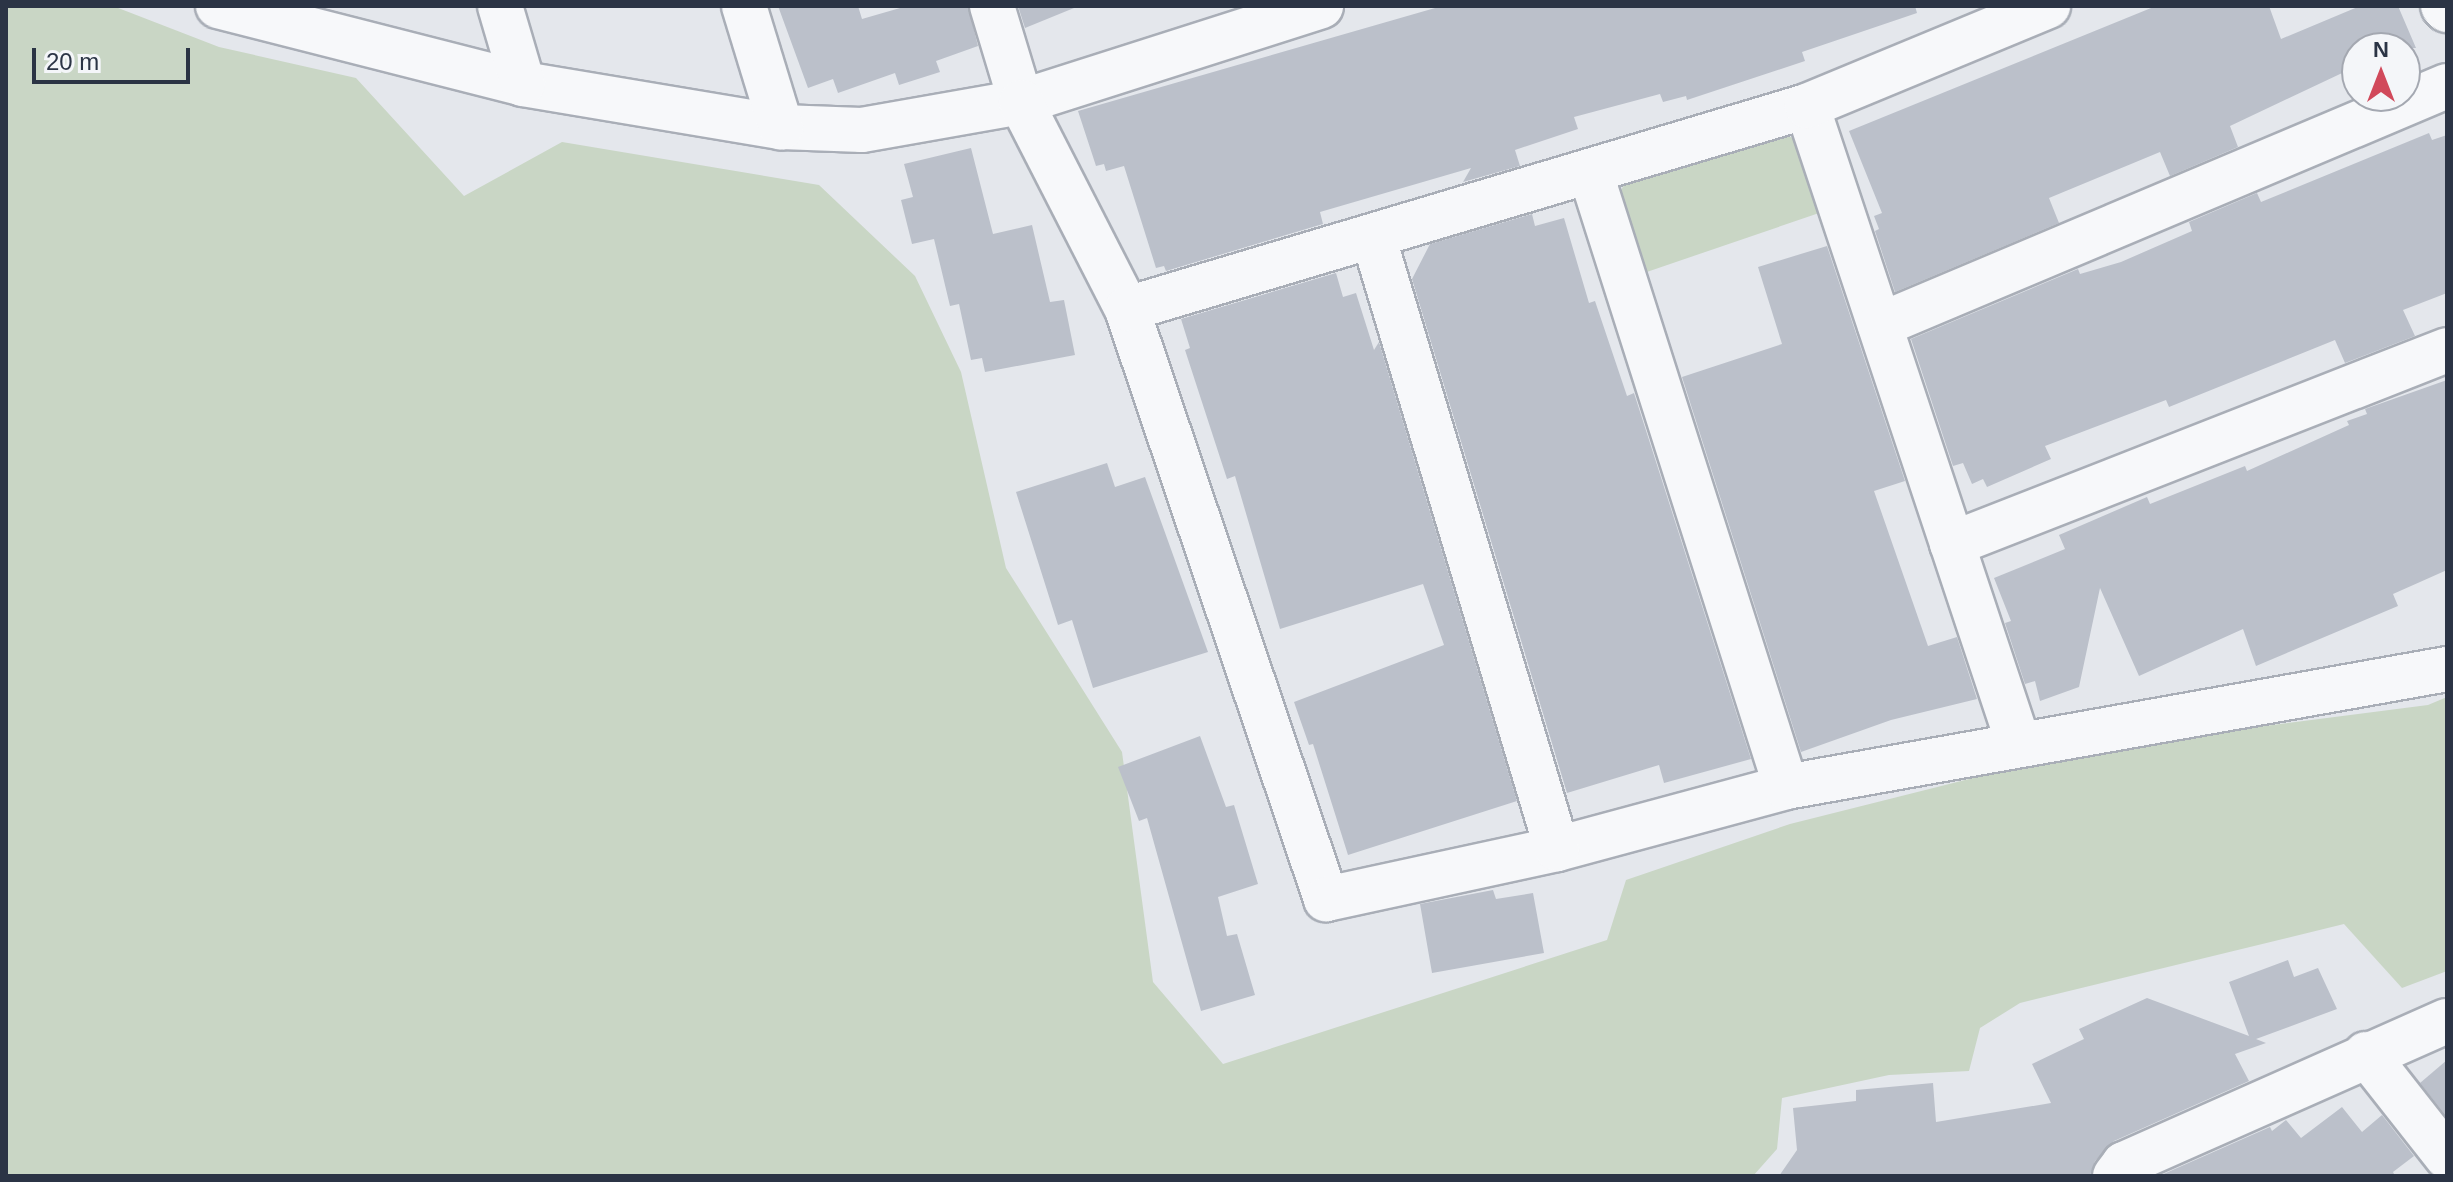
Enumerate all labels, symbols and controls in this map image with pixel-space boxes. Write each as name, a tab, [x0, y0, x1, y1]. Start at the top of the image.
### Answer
scale bar	[36, 32, 194, 82]
north arrow	[2341, 32, 2421, 112]
text: N	[2373, 37, 2389, 62]
text: 20 m	[46, 48, 99, 75]

